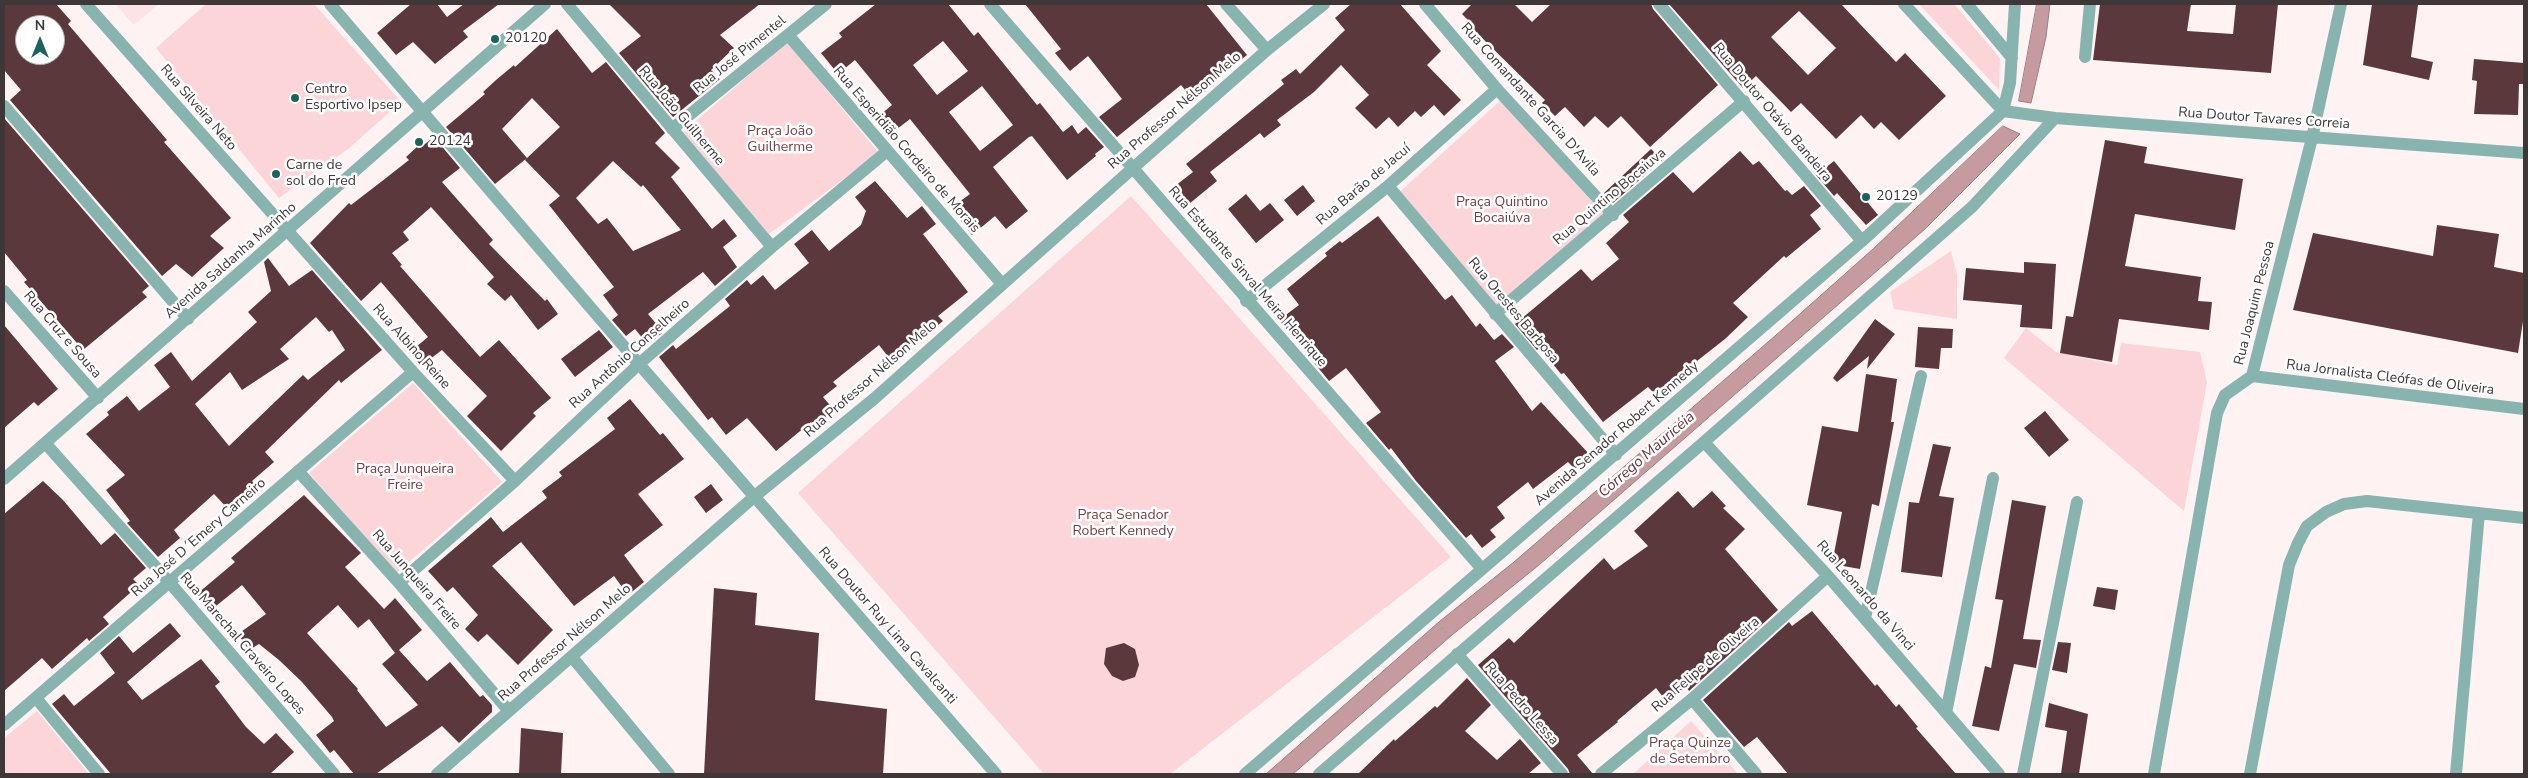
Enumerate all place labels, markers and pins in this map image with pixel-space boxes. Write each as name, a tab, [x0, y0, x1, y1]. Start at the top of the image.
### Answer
place label: 20120	[505, 31, 547, 47]
marker: 20120	[489, 33, 501, 45]
place label: Centro Esportivo Ipsep	[305, 82, 402, 114]
marker: Centro Esportivo Ipsep	[289, 92, 301, 104]
place label: 20124	[429, 134, 471, 150]
marker: 20124	[413, 136, 425, 148]
place label: Carne de sol do Fred	[286, 158, 356, 190]
marker: Carne de sol do Fred	[270, 168, 282, 180]
place label: 20129	[1876, 189, 1918, 205]
marker: 20129	[1860, 191, 1872, 203]

